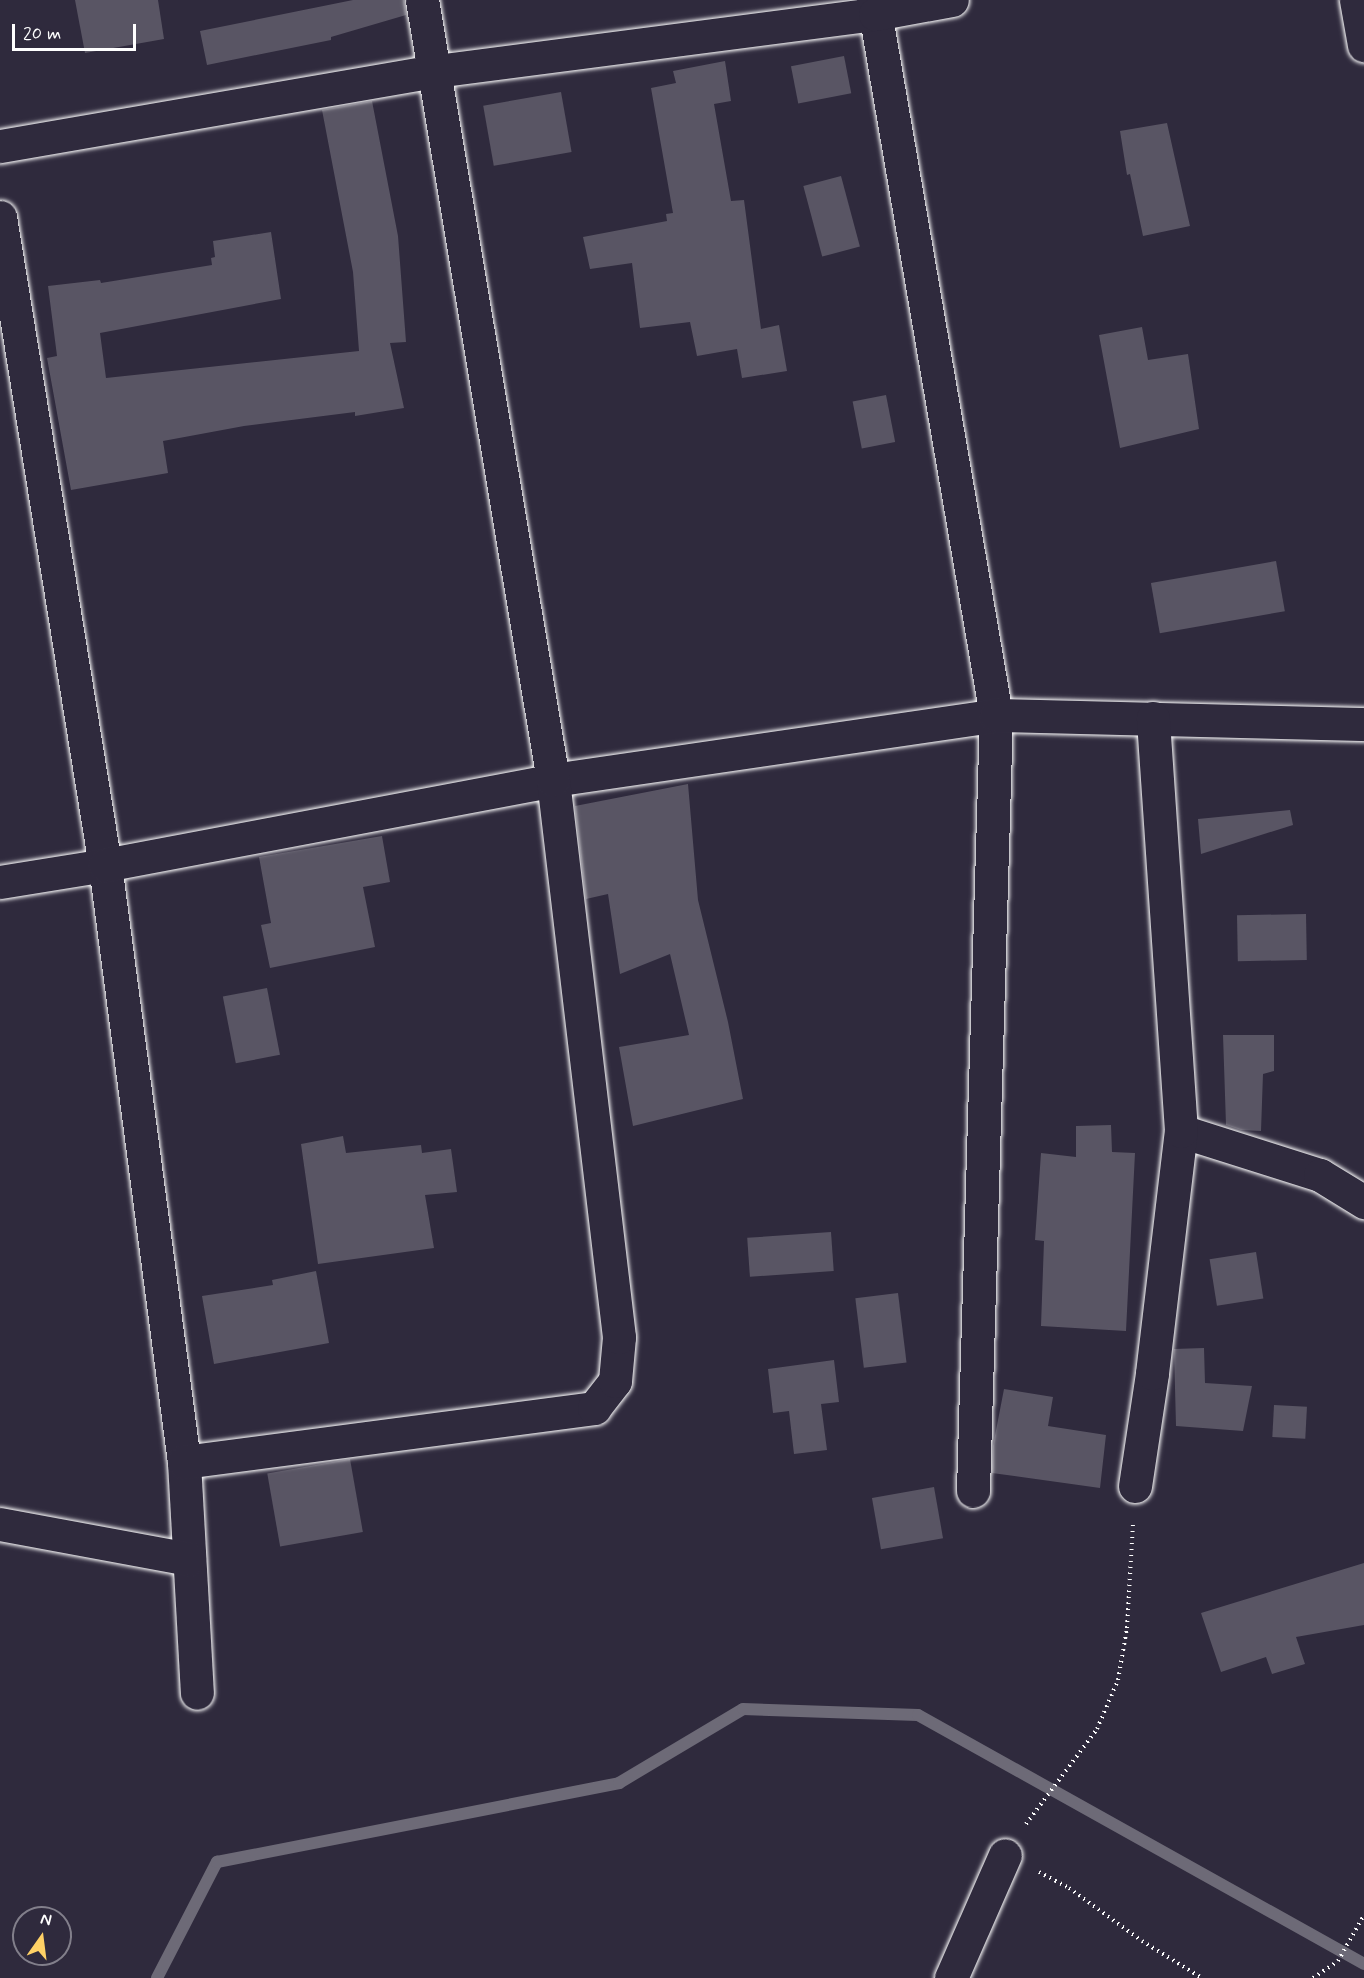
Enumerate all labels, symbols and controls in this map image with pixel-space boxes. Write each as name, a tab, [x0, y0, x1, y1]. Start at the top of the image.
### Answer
scale bar	[15, 12, 140, 50]
text: 20 m	[23, 22, 61, 46]
north arrow	[12, 1906, 72, 1966]
text: N	[38, 1909, 54, 1931]

